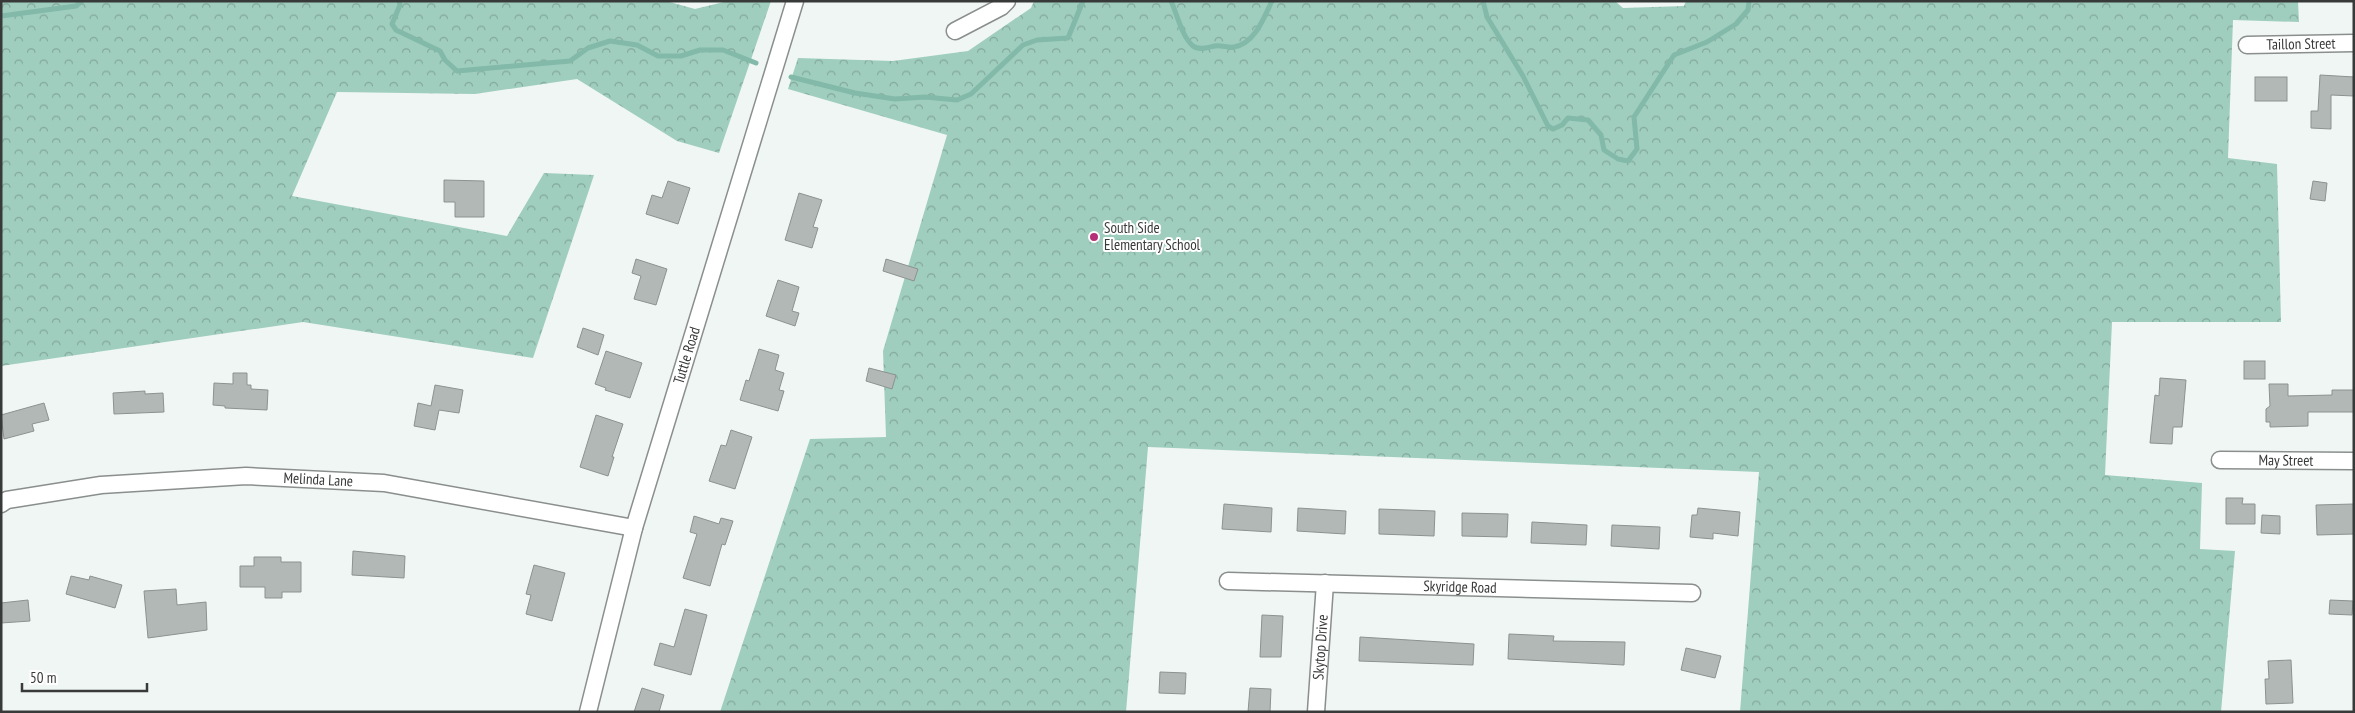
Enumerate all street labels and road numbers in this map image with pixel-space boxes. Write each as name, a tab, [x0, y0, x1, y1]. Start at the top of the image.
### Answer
street label: Taillon Street	[2266, 33, 2336, 54]
street label: Tuttle Road	[669, 325, 704, 386]
street label: May Street	[2258, 450, 2314, 470]
street label: Melinda Lane	[283, 468, 354, 490]
street label: Skyridge Road	[1423, 576, 1497, 597]
street label: Skytop Drive	[1308, 614, 1332, 680]

